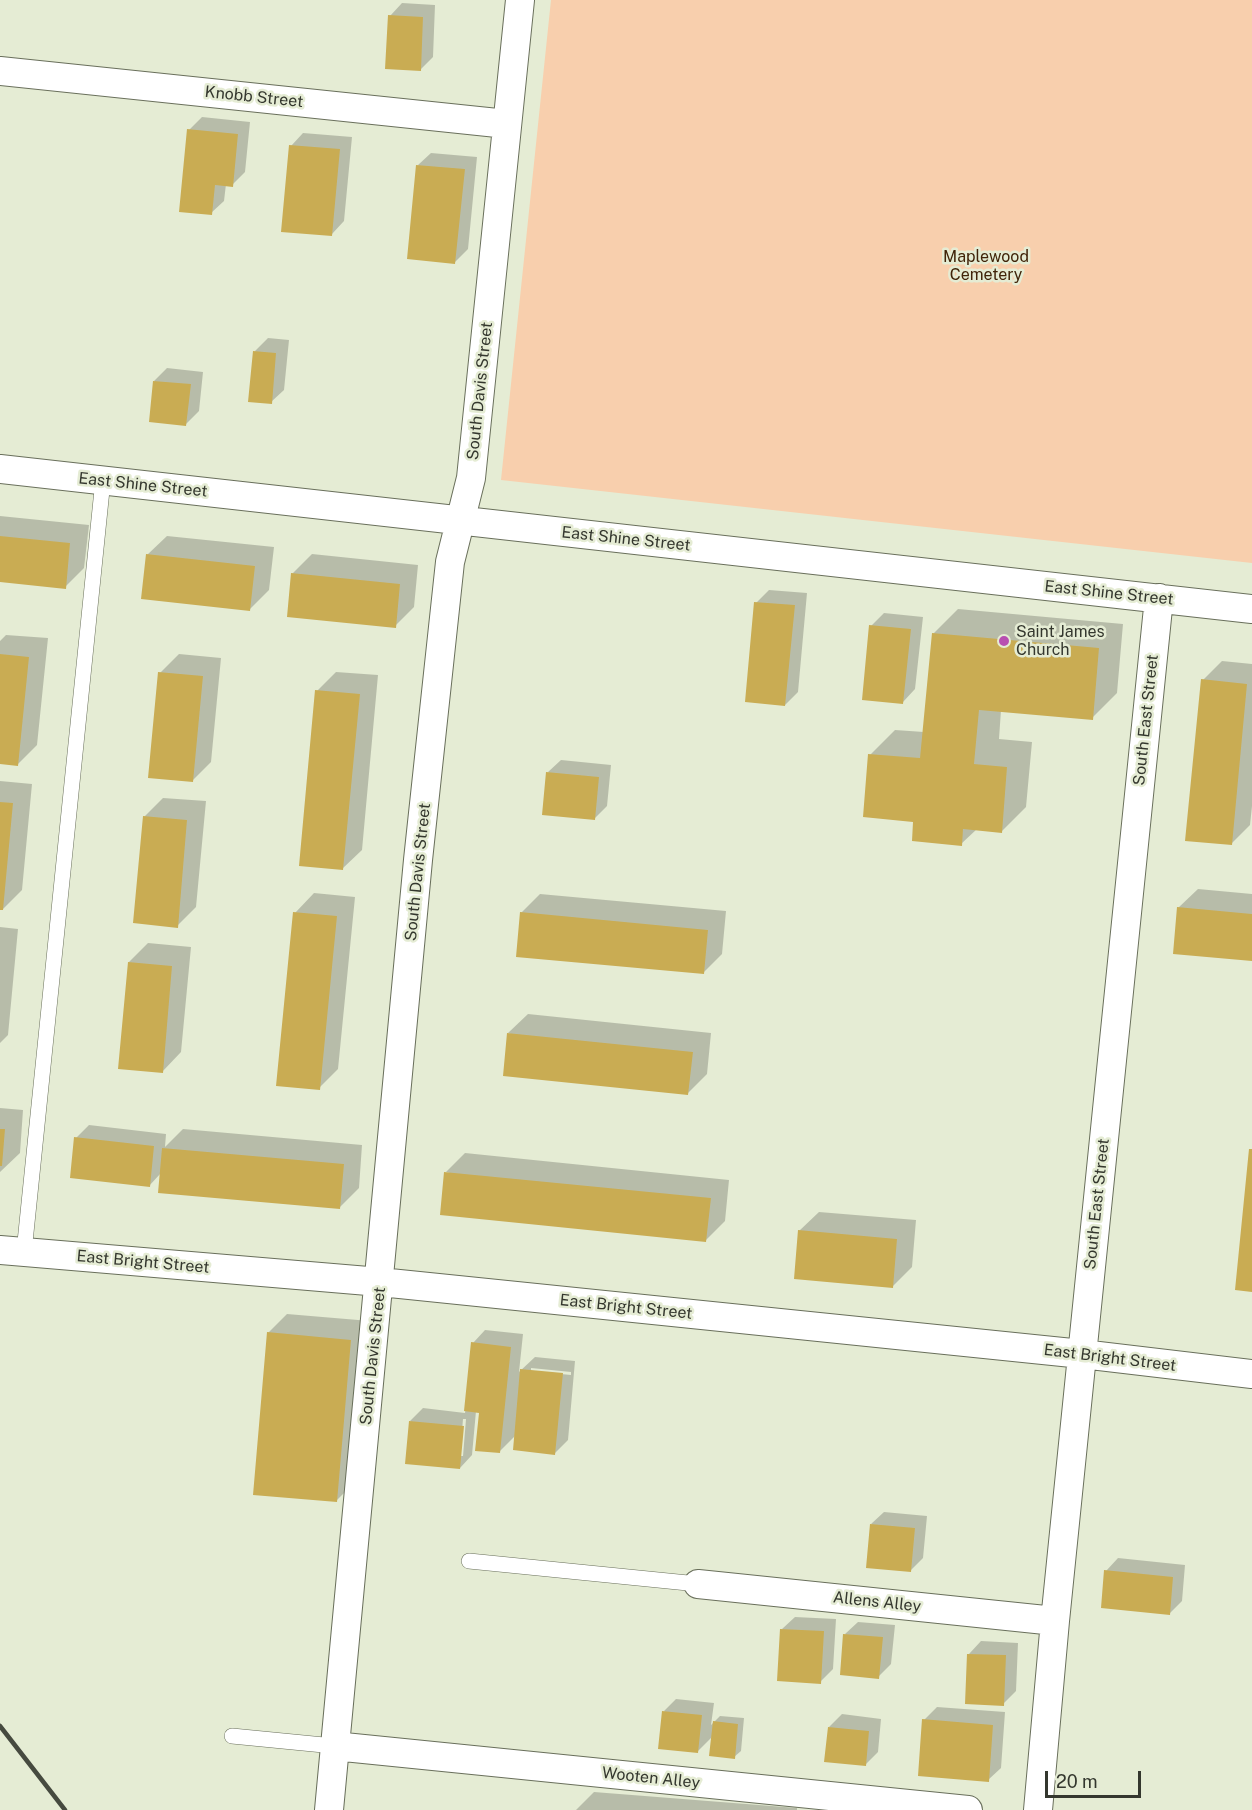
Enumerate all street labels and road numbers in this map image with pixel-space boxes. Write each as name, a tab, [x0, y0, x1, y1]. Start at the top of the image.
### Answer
street label: Knobb Street	[204, 82, 304, 112]
street label: South Davis Street	[463, 321, 497, 461]
street label: East Shine Street	[78, 469, 208, 501]
street label: East Shine Street	[561, 523, 691, 555]
street label: East Shine Street	[1044, 577, 1174, 609]
street label: South East Street	[1130, 654, 1162, 786]
street label: South Davis Street	[401, 802, 435, 942]
street label: South East Street	[1081, 1138, 1113, 1270]
street label: East Bright Street	[76, 1247, 210, 1277]
street label: South Davis Street	[356, 1286, 390, 1426]
street label: East Bright Street	[559, 1290, 693, 1324]
street label: East Bright Street	[1043, 1340, 1177, 1376]
street label: Allens Alley	[832, 1588, 922, 1616]
street label: Wooten Alley	[601, 1763, 701, 1793]

